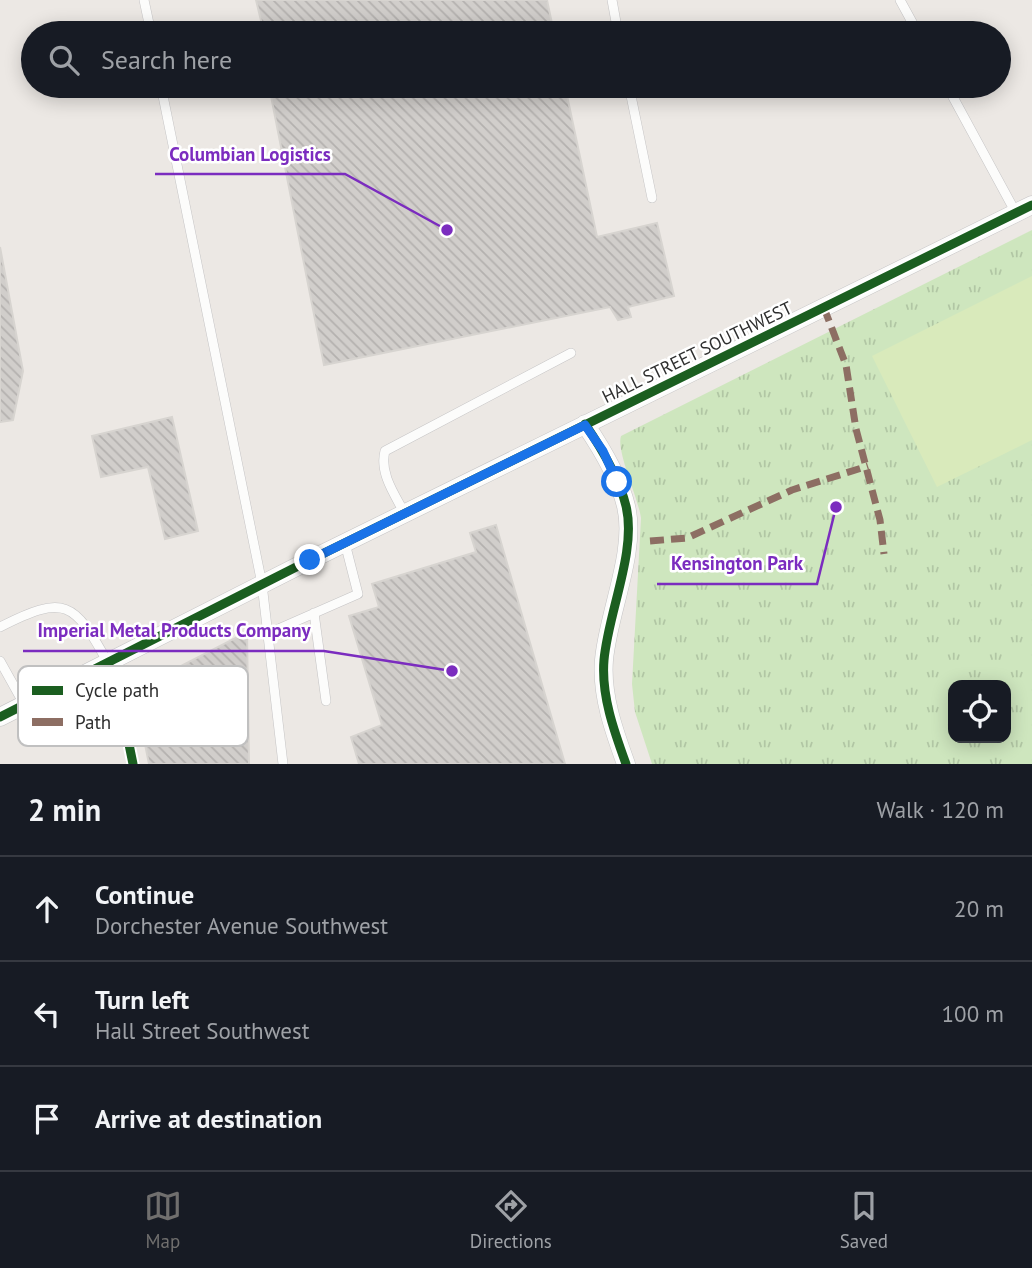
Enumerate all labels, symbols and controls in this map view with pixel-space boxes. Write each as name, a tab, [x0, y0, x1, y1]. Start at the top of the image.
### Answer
search box	[21, 21, 1011, 98]
icon: search	[45, 41, 83, 79]
text: Search here	[101, 43, 232, 76]
callout: Columbian Logistics	[155, 134, 345, 174]
text: Columbian Logistics	[169, 142, 331, 166]
street label: HALL STREET SOUTHWEST	[598, 296, 796, 408]
route start	[601, 466, 632, 497]
route end	[294, 544, 325, 575]
callout: Kensington Park	[657, 544, 817, 584]
text: Kensington Park	[671, 551, 804, 575]
callout: Imperial Metal Products Company	[23, 611, 324, 651]
text: Imperial Metal Products Company	[37, 618, 311, 642]
legend	[18, 666, 248, 746]
text: Cycle path	[75, 678, 159, 702]
map controls	[948, 680, 1011, 743]
button: locate	[948, 680, 1011, 743]
text: Path	[75, 710, 111, 734]
text: 2 min	[28, 790, 101, 829]
text: Walk · 120 m	[877, 795, 1004, 824]
text: Continue	[95, 878, 194, 911]
icon: ahead	[28, 890, 66, 928]
text: 20 m	[954, 894, 1004, 923]
text: Dorchester Avenue Southwest	[95, 911, 388, 940]
text: Turn left	[95, 983, 189, 1016]
icon: left	[28, 995, 66, 1033]
text: 100 m	[942, 999, 1004, 1028]
text: Hall Street Southwest	[95, 1016, 309, 1045]
icon: arrive	[28, 1100, 66, 1138]
text: Arrive at destination	[95, 1102, 322, 1135]
tab: Map	[144, 1187, 182, 1253]
tab: Directions	[470, 1187, 552, 1253]
tab: Saved	[840, 1187, 888, 1253]

